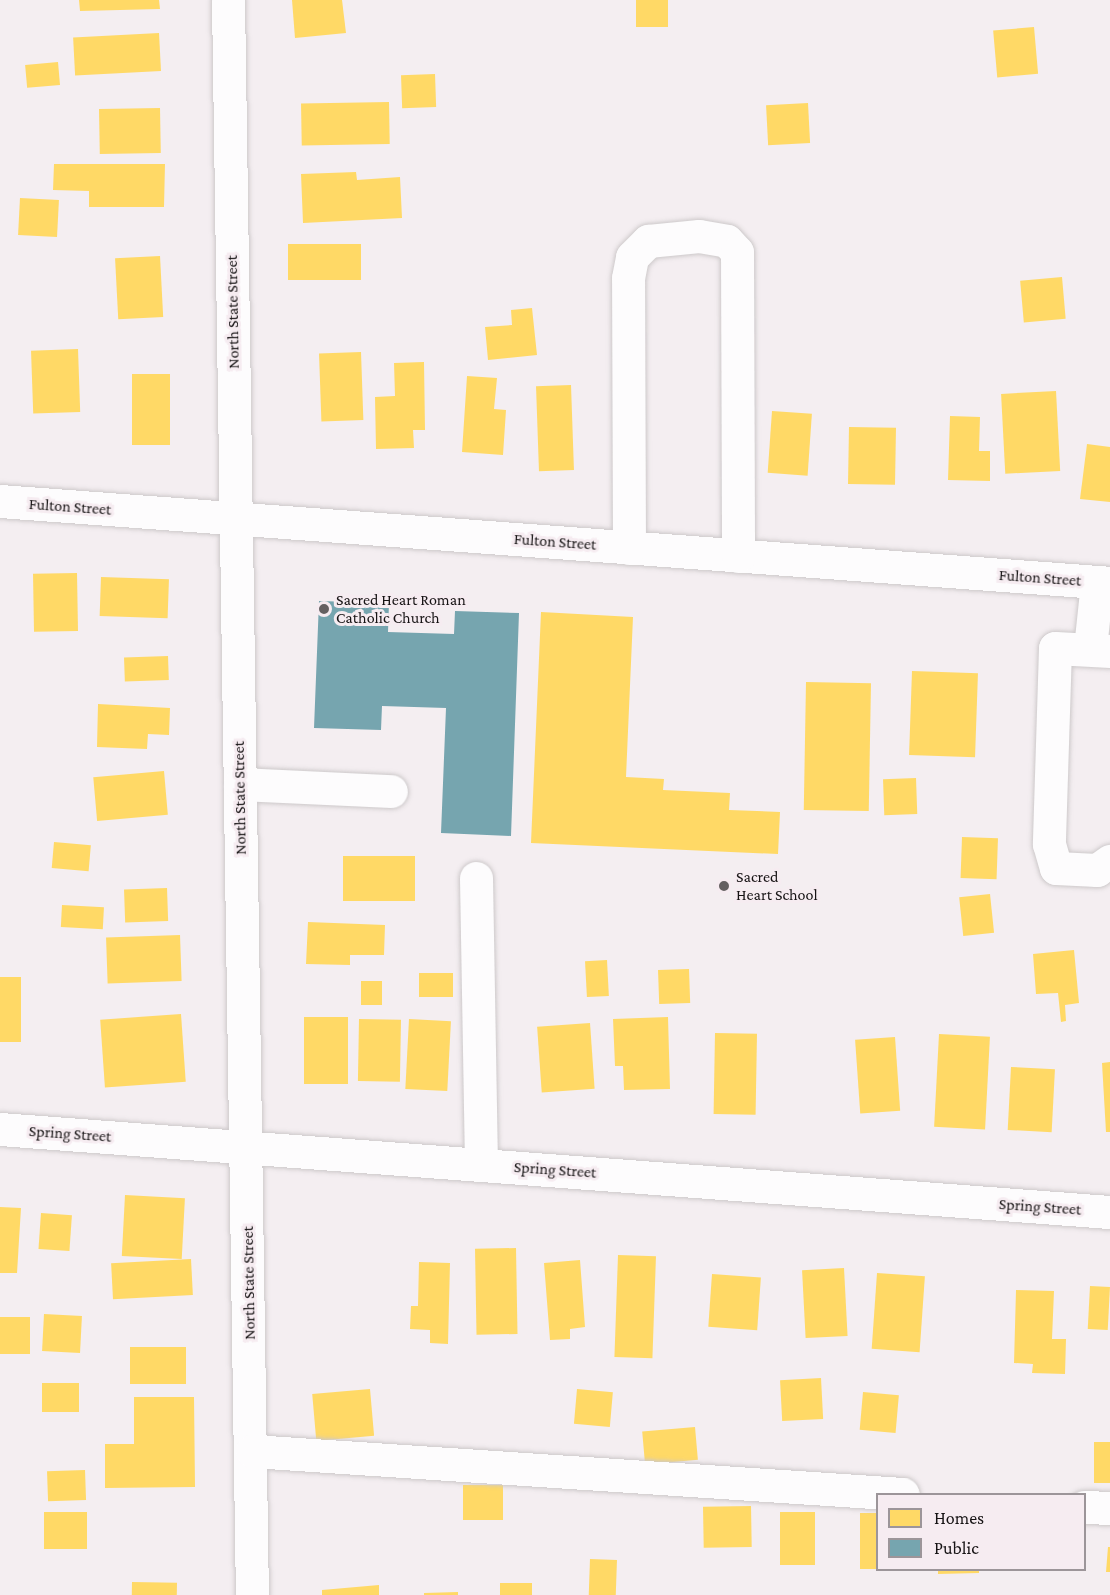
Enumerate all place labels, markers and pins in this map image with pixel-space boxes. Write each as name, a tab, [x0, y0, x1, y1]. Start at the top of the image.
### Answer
place label: Sacred Heart Roman Catholic Church	[336, 590, 466, 628]
marker: Sacred Heart Roman Catholic Church	[317, 602, 331, 616]
place label: Sacred Heart School	[736, 867, 818, 905]
marker: Sacred Heart School	[717, 879, 731, 893]

